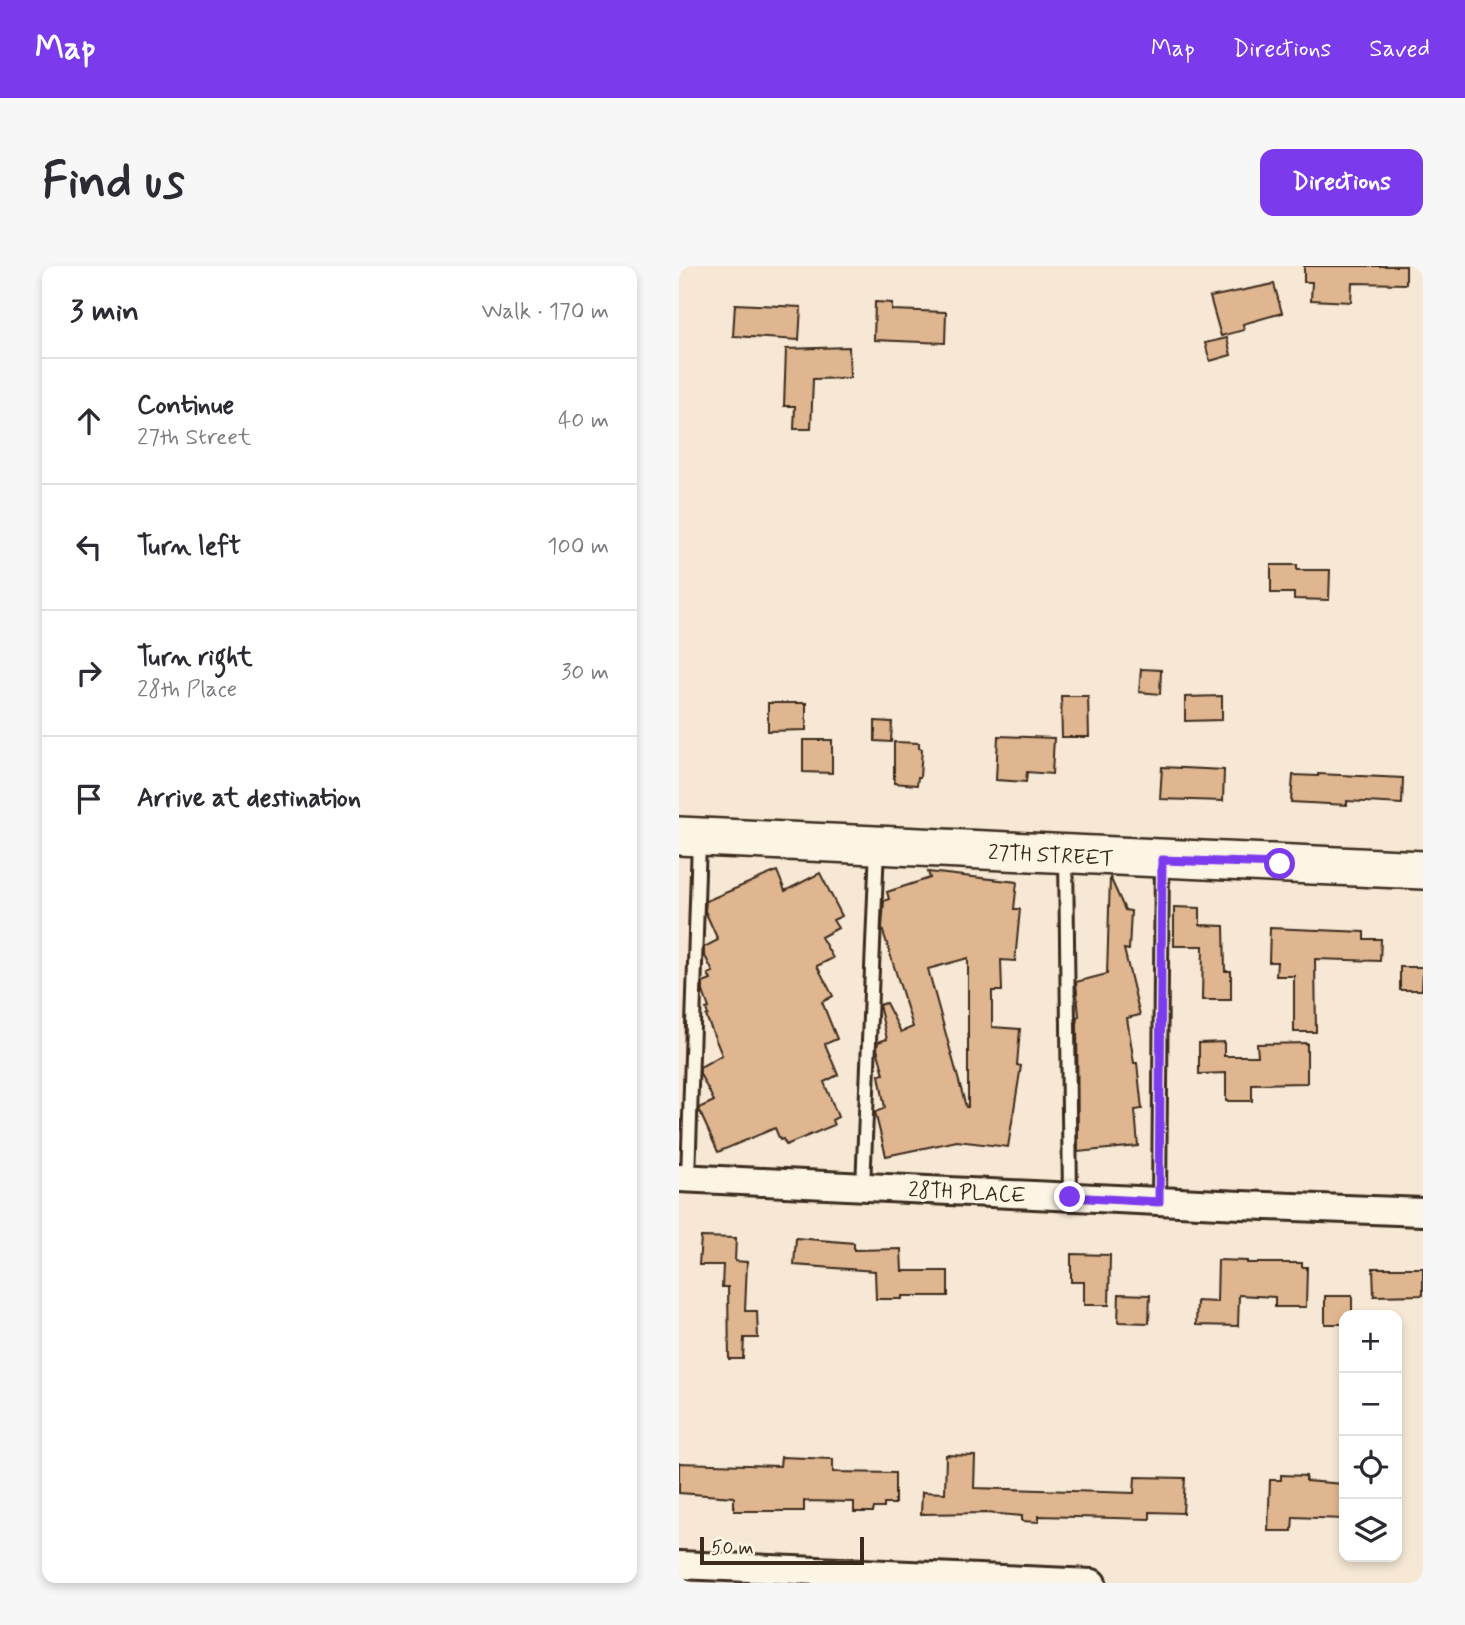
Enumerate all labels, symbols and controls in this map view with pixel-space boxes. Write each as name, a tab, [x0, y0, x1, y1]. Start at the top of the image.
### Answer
text: Map	[35, 27, 95, 71]
text: Map	[1151, 34, 1195, 65]
text: Directions	[1233, 34, 1331, 65]
text: Saved	[1369, 34, 1430, 65]
button: Directions	[1260, 149, 1423, 216]
text: Find us	[42, 150, 185, 215]
text: 3 min	[70, 292, 139, 331]
text: Walk · 170 m	[481, 297, 609, 327]
text: Continue	[137, 389, 234, 423]
icon: ahead	[70, 402, 108, 440]
text: 40 m	[558, 406, 609, 436]
text: 27th Street	[137, 423, 251, 453]
icon: left	[70, 528, 108, 566]
text: Turn left	[137, 530, 241, 564]
text: 100 m	[547, 532, 609, 562]
text: Turn right	[137, 641, 253, 675]
icon: right	[70, 654, 108, 692]
text: 30 m	[561, 658, 609, 688]
text: 28th Place	[137, 675, 237, 705]
icon: arrive	[70, 780, 108, 818]
text: Arrive at destination	[137, 782, 361, 816]
street label: 27TH STREET	[987, 839, 1115, 873]
route start	[1264, 848, 1295, 879]
street label: 28TH PLACE	[907, 1176, 1026, 1210]
route end	[1054, 1181, 1085, 1212]
map controls	[1339, 1310, 1402, 1562]
button: +	[1339, 1310, 1402, 1373]
button: −	[1339, 1373, 1402, 1436]
button: locate	[1339, 1436, 1402, 1499]
button: layers	[1339, 1499, 1402, 1562]
scale bar	[700, 1534, 865, 1566]
text: 50 m	[711, 1536, 754, 1561]

